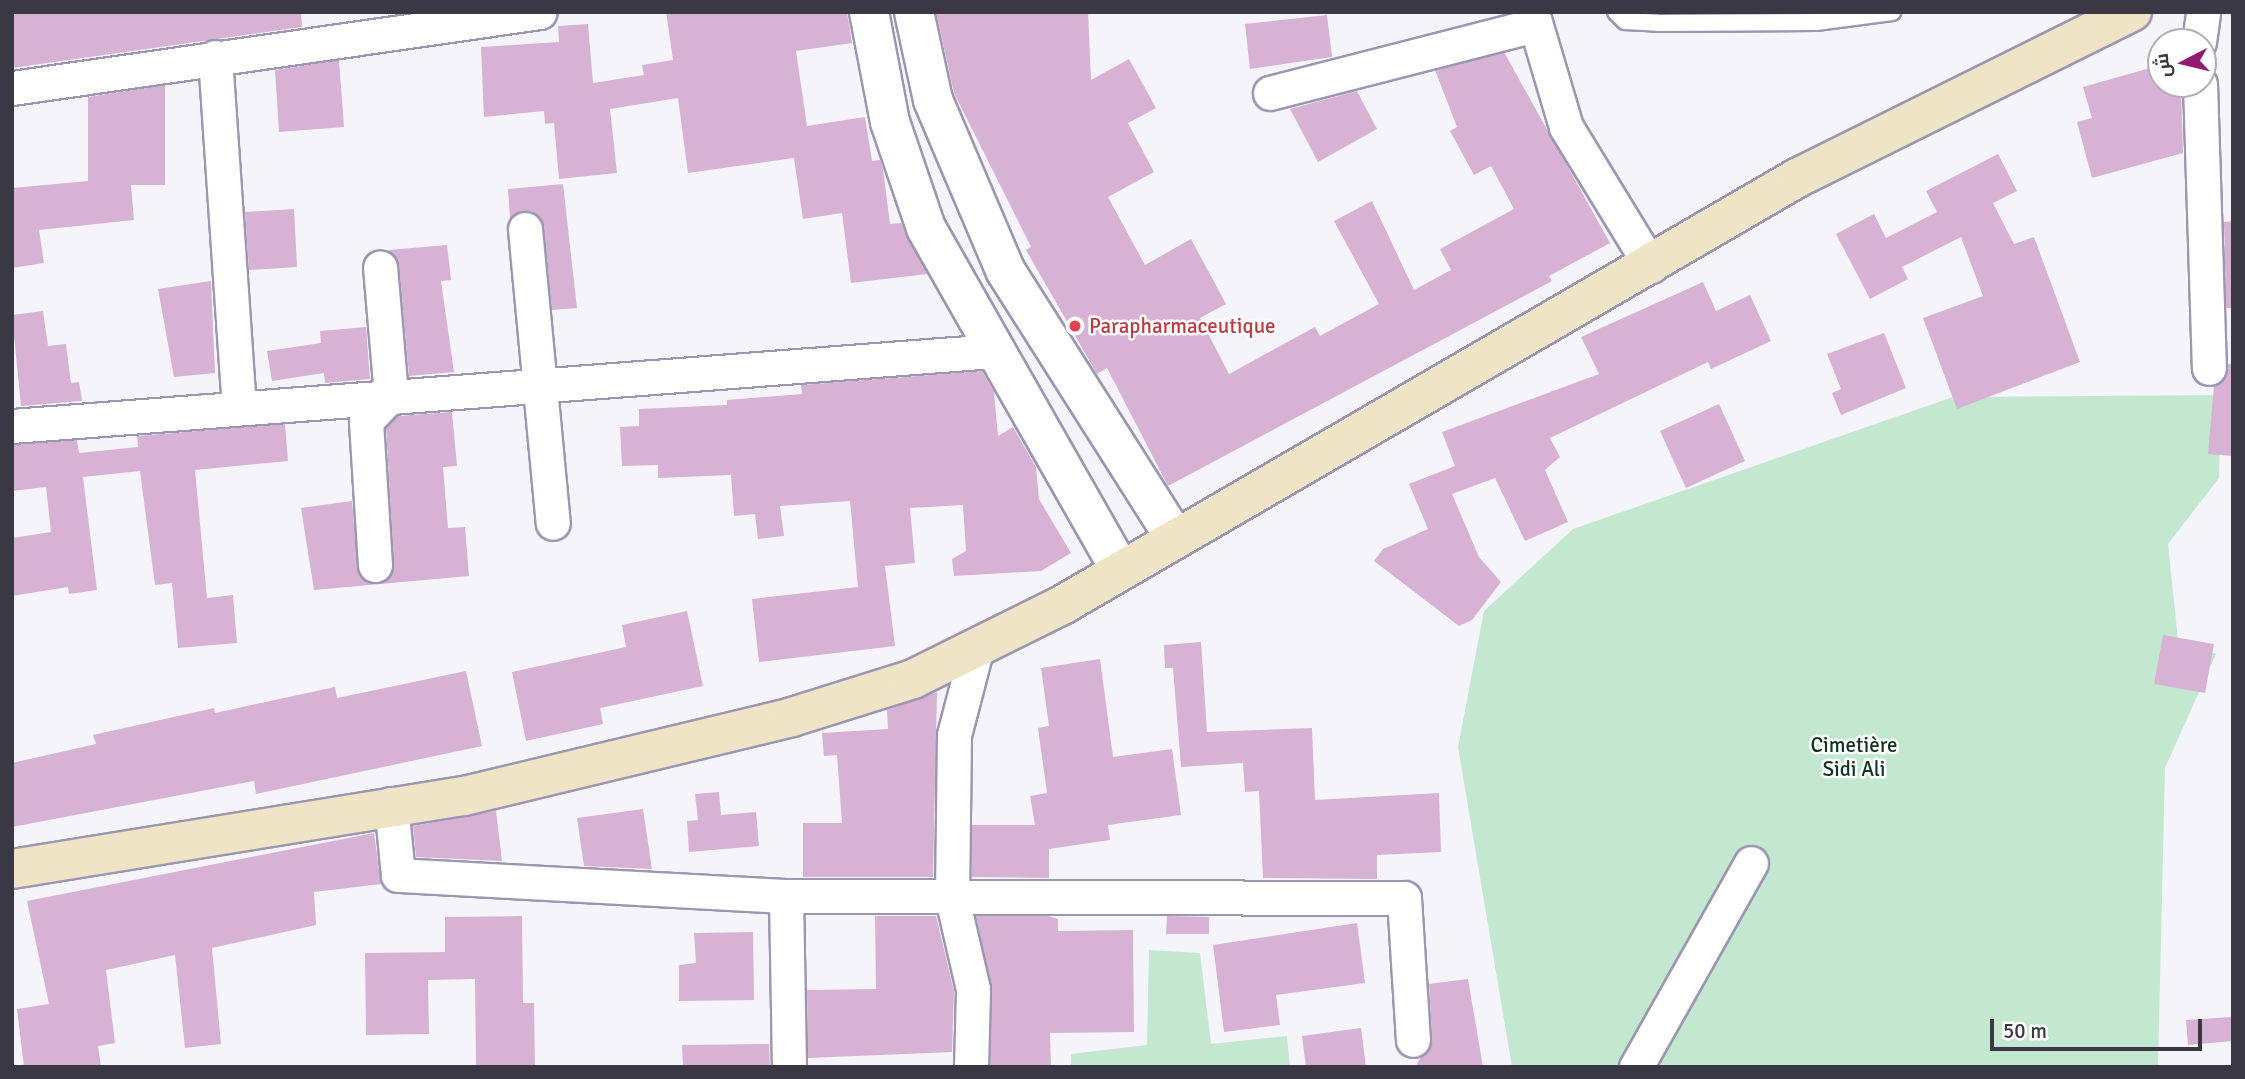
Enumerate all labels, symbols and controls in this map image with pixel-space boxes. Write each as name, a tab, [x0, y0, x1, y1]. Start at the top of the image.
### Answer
north arrow	[2147, 28, 2217, 98]
text: ش	[2150, 52, 2177, 79]
place label: Parapharmaceutique	[1089, 313, 1276, 339]
marker: Parapharmaceutique	[1067, 318, 1083, 334]
park label: Cimetière Sidi Ali	[1810, 732, 1898, 782]
scale bar	[1993, 1006, 2205, 1050]
text: 50 m	[2003, 1018, 2047, 1044]

